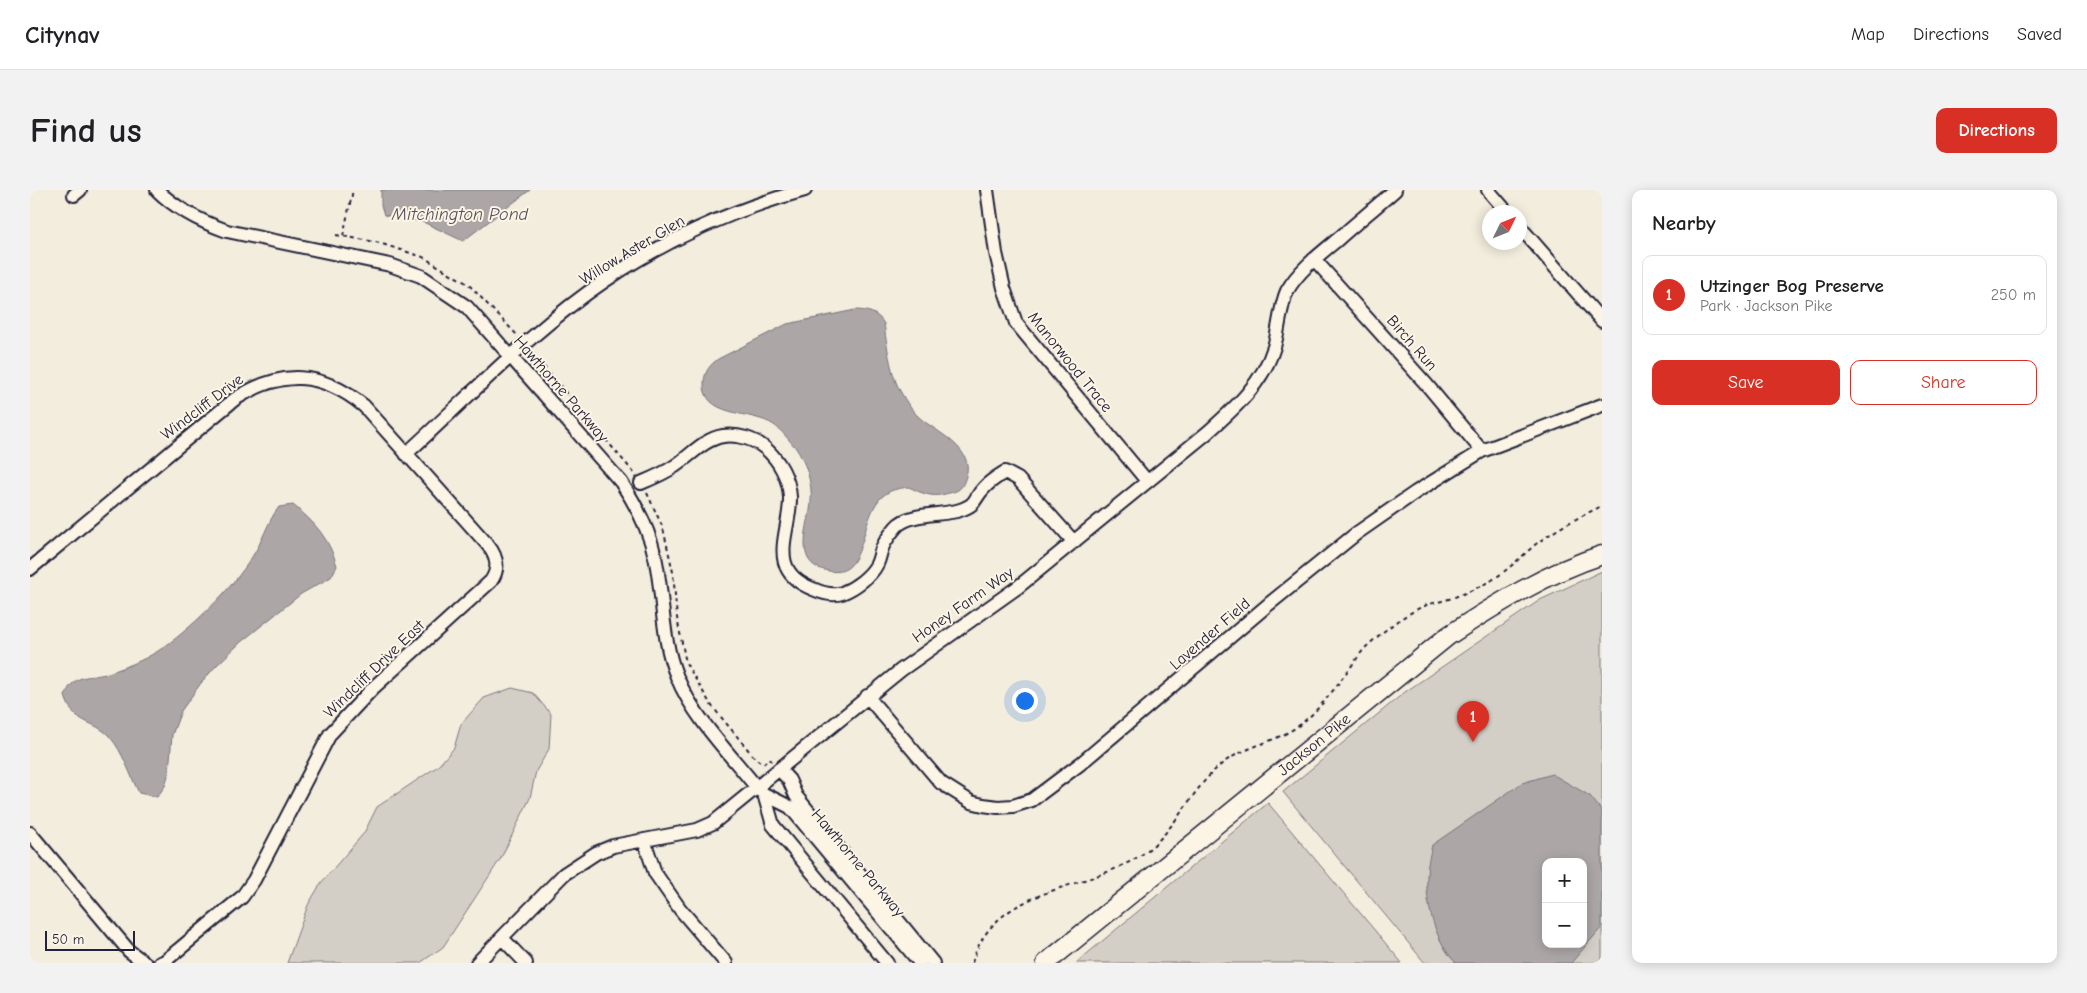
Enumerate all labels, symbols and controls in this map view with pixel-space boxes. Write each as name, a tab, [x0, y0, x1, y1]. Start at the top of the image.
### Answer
text: Citynav	[25, 21, 100, 49]
text: Map	[1851, 24, 1885, 45]
text: Directions	[1913, 24, 1989, 45]
text: Saved	[2017, 24, 2062, 45]
button: Directions	[1936, 108, 2057, 153]
text: Find us	[30, 110, 142, 151]
water label: Mitchington Pond	[391, 204, 529, 225]
north arrow	[1482, 205, 1527, 250]
text: Nearby	[1652, 211, 1716, 235]
street label: Willow Aster Glen	[576, 212, 688, 288]
text: Utzinger Bog Preserve	[1700, 275, 1884, 297]
text: 1	[1666, 286, 1672, 304]
text: 250 m	[1991, 286, 2036, 304]
text: Park · Jackson Pike	[1700, 297, 1832, 315]
street label: Manorwood Trace	[1024, 308, 1116, 416]
street label: Birch Run	[1383, 312, 1441, 374]
street label: Hawthorne Parkway	[510, 332, 613, 446]
button: Save	[1652, 360, 1840, 405]
button: Share	[1850, 360, 2037, 405]
street label: Windcliff Drive	[157, 370, 247, 444]
street label: Honey Farm Way	[909, 563, 1018, 647]
street label: Lavender Field	[1166, 594, 1254, 674]
street label: Windcliff Drive East	[320, 616, 428, 722]
your location	[1012, 688, 1038, 714]
pin: 1	[1457, 701, 1489, 742]
street label: Jackson Pike	[1274, 710, 1354, 780]
street label: Hawthorne Parkway	[808, 806, 909, 921]
map controls	[1542, 858, 1587, 948]
button: +	[1542, 858, 1587, 903]
button: −	[1542, 903, 1587, 948]
scale bar	[45, 928, 135, 951]
text: 50 m	[52, 931, 84, 948]

